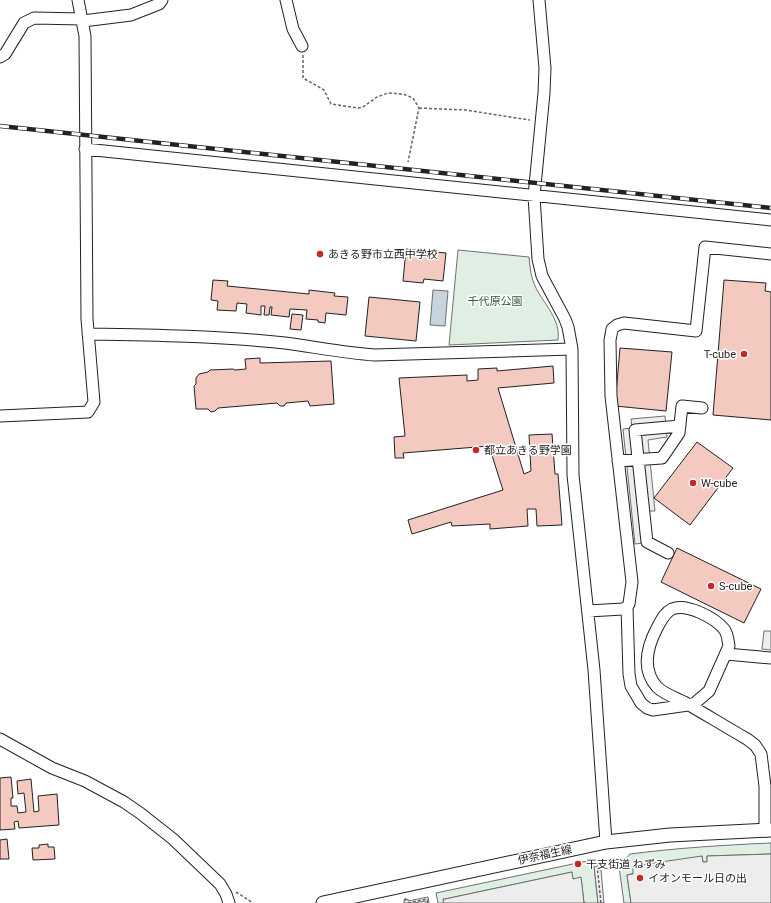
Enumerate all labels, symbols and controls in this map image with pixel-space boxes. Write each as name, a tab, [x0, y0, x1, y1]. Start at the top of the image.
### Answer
place label: あきる野市立西中学校	[328, 248, 438, 261]
marker: あきる野市立西中学校	[315, 249, 325, 259]
park label: 千代原公園	[468, 295, 523, 308]
place label: T-cube	[704, 348, 736, 361]
marker: T-cube	[739, 349, 749, 359]
place label: 都立あきる野学園	[484, 444, 572, 457]
marker: 都立あきる野学園	[471, 445, 481, 455]
place label: W-cube	[701, 477, 737, 490]
marker: W-cube	[688, 478, 698, 488]
place label: S-cube	[719, 580, 753, 593]
marker: S-cube	[706, 581, 716, 591]
street label: 伊奈福生線	[517, 843, 573, 867]
place label: 干支街道 ねずみ	[586, 858, 666, 871]
marker: 干支街道 ねずみ	[573, 859, 583, 869]
place label: イオンモール日の出	[648, 872, 747, 885]
marker: イオンモール日の出	[635, 873, 645, 883]

